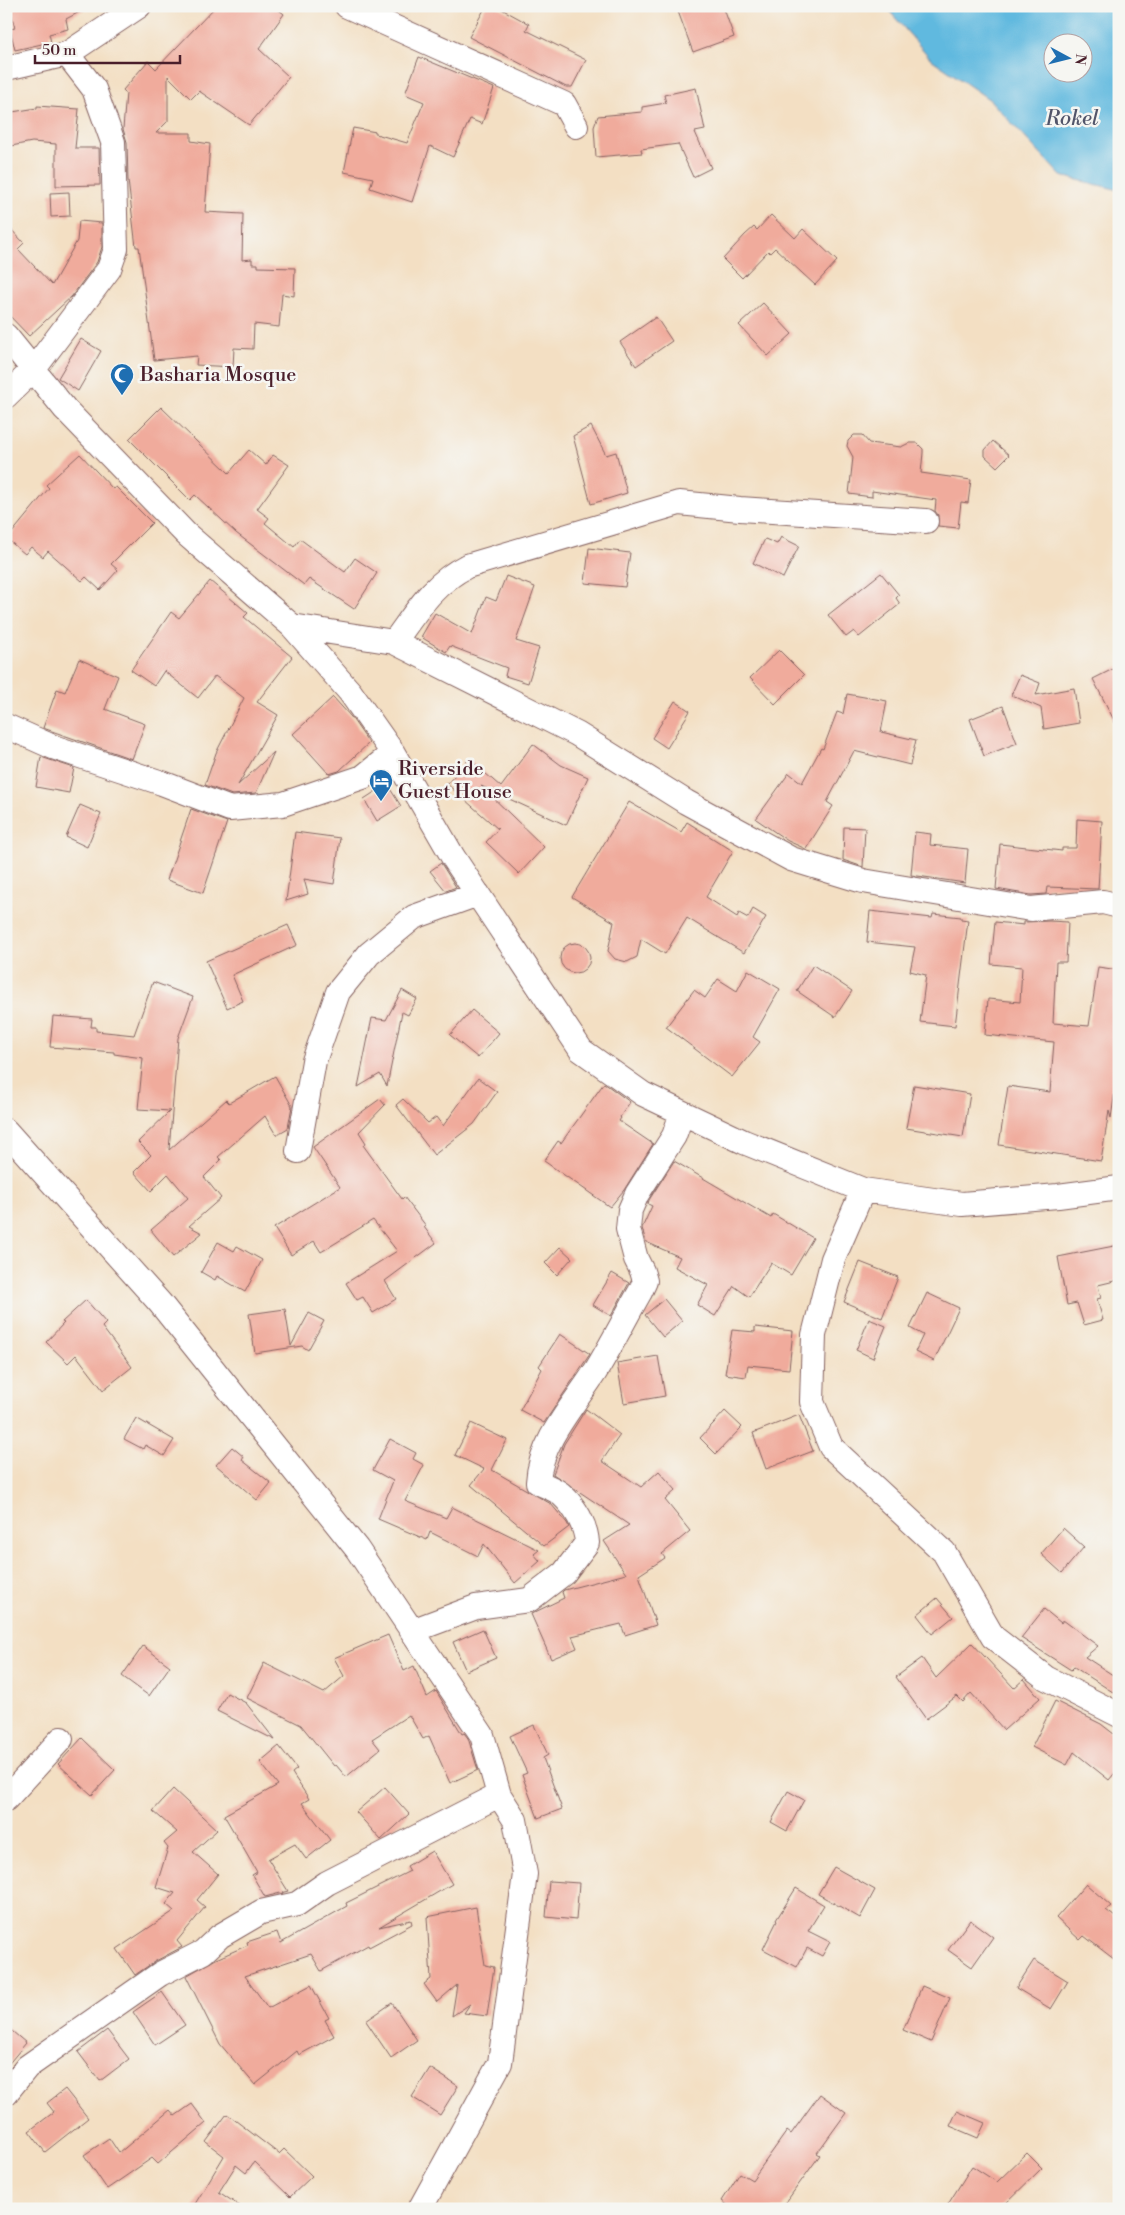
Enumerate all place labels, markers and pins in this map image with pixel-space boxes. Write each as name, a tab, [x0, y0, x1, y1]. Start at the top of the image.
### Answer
mosque icon: Basharia Mosque	[109, 362, 135, 396]
place label: Basharia Mosque	[139, 363, 296, 388]
place label: Riverside Guest House	[398, 757, 512, 805]
hotel icon: Riverside Guest House	[368, 768, 394, 802]

